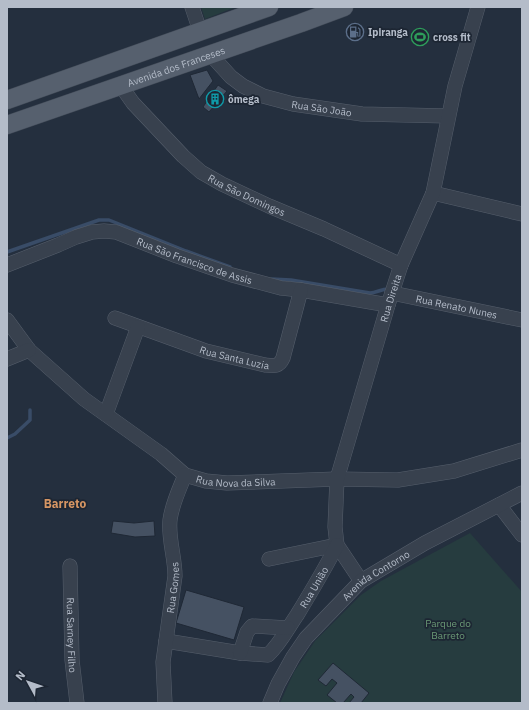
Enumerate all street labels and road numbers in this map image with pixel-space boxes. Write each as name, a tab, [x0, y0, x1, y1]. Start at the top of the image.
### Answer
street label: Avenida dos Franceses	[126, 44, 227, 90]
street label: Rua São João	[291, 98, 353, 119]
street label: Rua São Domingos	[206, 171, 287, 219]
street label: Rua São Francisco de Assis	[135, 235, 254, 287]
street label: Rua Direita	[377, 272, 405, 324]
street label: Rua Renato Nunes	[415, 292, 499, 322]
street label: Rua Santa Luzia	[198, 343, 270, 372]
street label: Rua Nova da Silva	[194, 472, 276, 490]
street label: Avenida Contorno	[340, 547, 412, 604]
street label: Rua Gomes	[164, 561, 182, 614]
street label: Rua União	[297, 564, 331, 610]
street label: Rua Sarney Filho	[64, 597, 79, 674]

